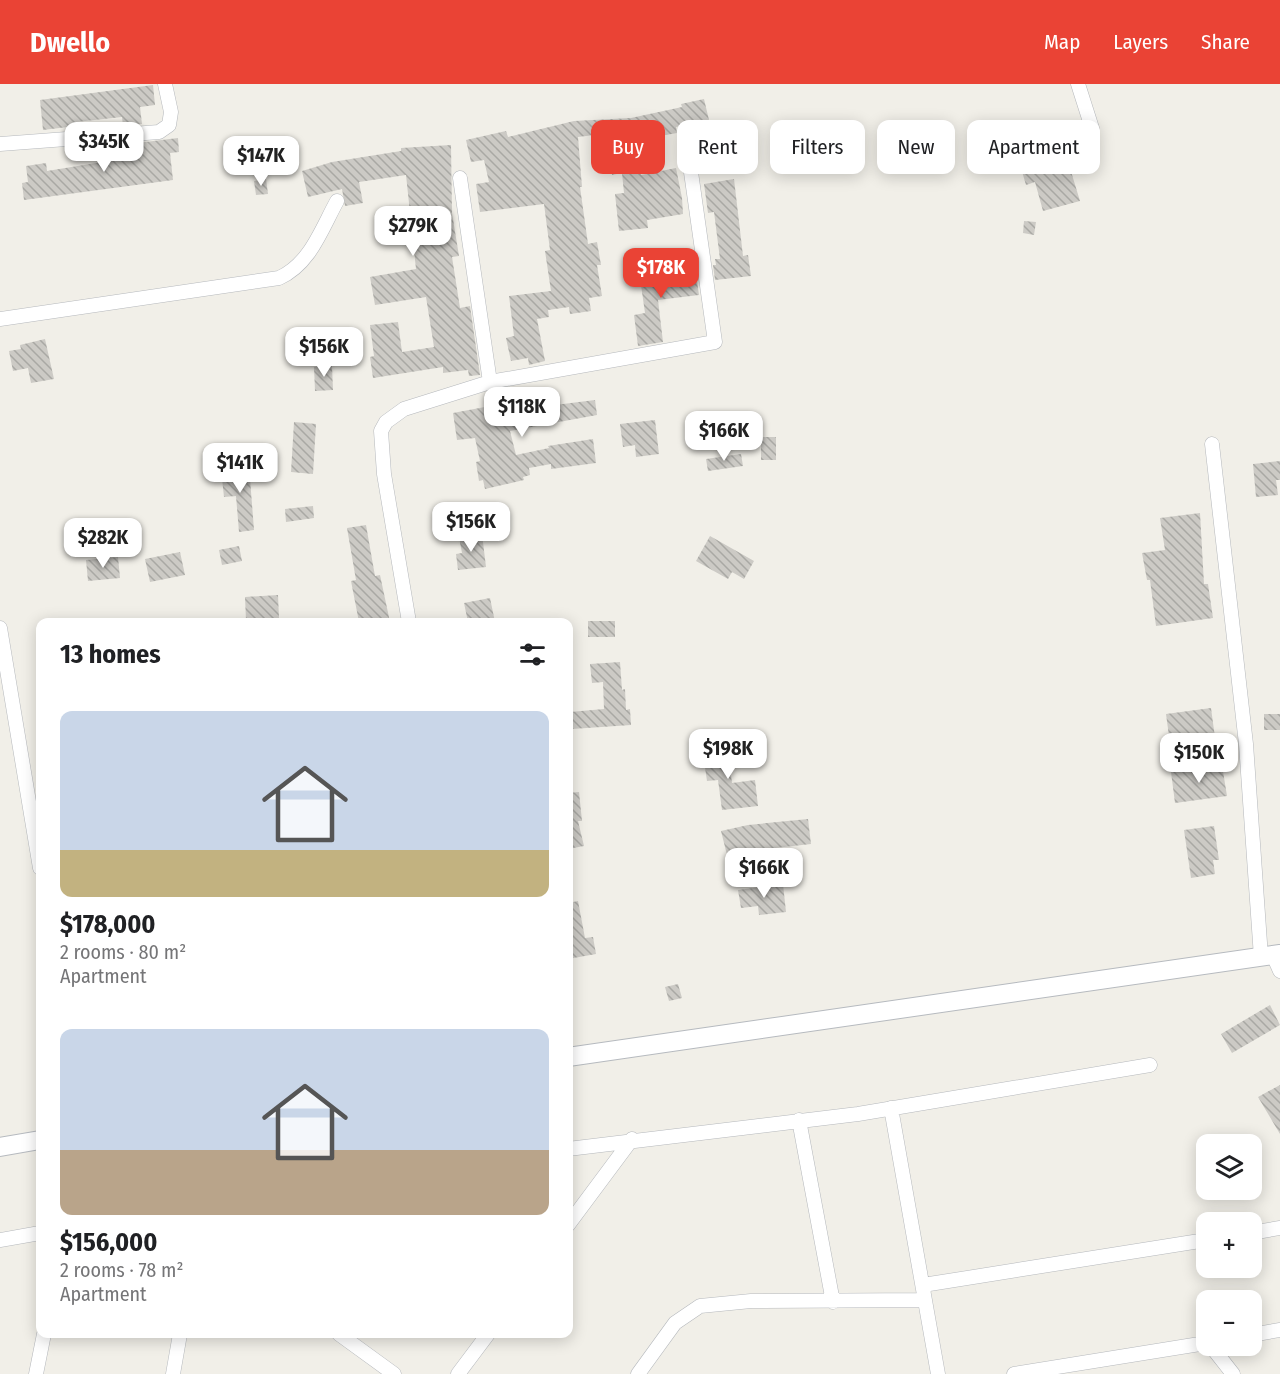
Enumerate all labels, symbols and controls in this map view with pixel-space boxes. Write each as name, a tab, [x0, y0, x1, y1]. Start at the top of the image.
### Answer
text: Dwello	[30, 26, 110, 59]
text: Map	[1044, 29, 1080, 55]
text: Layers	[1113, 29, 1168, 55]
text: Share	[1201, 29, 1250, 55]
chip: Buy	[591, 120, 665, 174]
chip: Rent	[677, 120, 758, 174]
chip: Filters	[770, 120, 865, 174]
chip: New	[877, 120, 955, 174]
chip: Apartment	[967, 120, 1100, 174]
pin: $345K	[62, 122, 146, 173]
text: $345K	[79, 129, 129, 153]
pin: $147K	[219, 136, 303, 187]
text: $147K	[237, 143, 285, 167]
pin: $279K	[371, 206, 455, 257]
text: $279K	[388, 213, 438, 237]
pin: $178K	[619, 248, 703, 299]
text: $178K	[637, 255, 685, 279]
pin: $156K	[282, 327, 366, 378]
text: $156K	[299, 334, 349, 358]
pin: $118K	[480, 387, 564, 438]
text: $118K	[498, 394, 546, 418]
pin: $166K	[682, 411, 766, 462]
text: $166K	[699, 418, 749, 442]
pin: $141K	[198, 443, 282, 494]
text: $141K	[217, 450, 263, 474]
pin: $156K	[429, 502, 513, 553]
text: $156K	[446, 509, 496, 533]
pin: $282K	[61, 518, 145, 569]
text: $282K	[78, 525, 128, 549]
icon: filters	[516, 638, 549, 671]
text: 13 homes	[60, 639, 161, 670]
pin: $198K	[686, 729, 770, 780]
pin: $150K	[1157, 733, 1241, 784]
text: $198K	[703, 736, 753, 760]
text: $150K	[1174, 740, 1224, 764]
icon: home	[251, 750, 359, 858]
pin: $166K	[722, 848, 806, 899]
text: $166K	[739, 855, 789, 879]
text: $178,000	[60, 909, 156, 940]
text: 2 rooms · 80 m²	[60, 940, 186, 964]
text: Apartment	[60, 964, 147, 988]
icon: home	[251, 1068, 359, 1176]
map controls	[1196, 1134, 1262, 1356]
button: layers	[1196, 1134, 1262, 1200]
button: +	[1196, 1212, 1262, 1278]
text: $156,000	[60, 1227, 157, 1258]
text: 2 rooms · 78 m²	[60, 1258, 183, 1282]
text: Apartment	[60, 1282, 147, 1306]
button: −	[1196, 1290, 1262, 1356]

